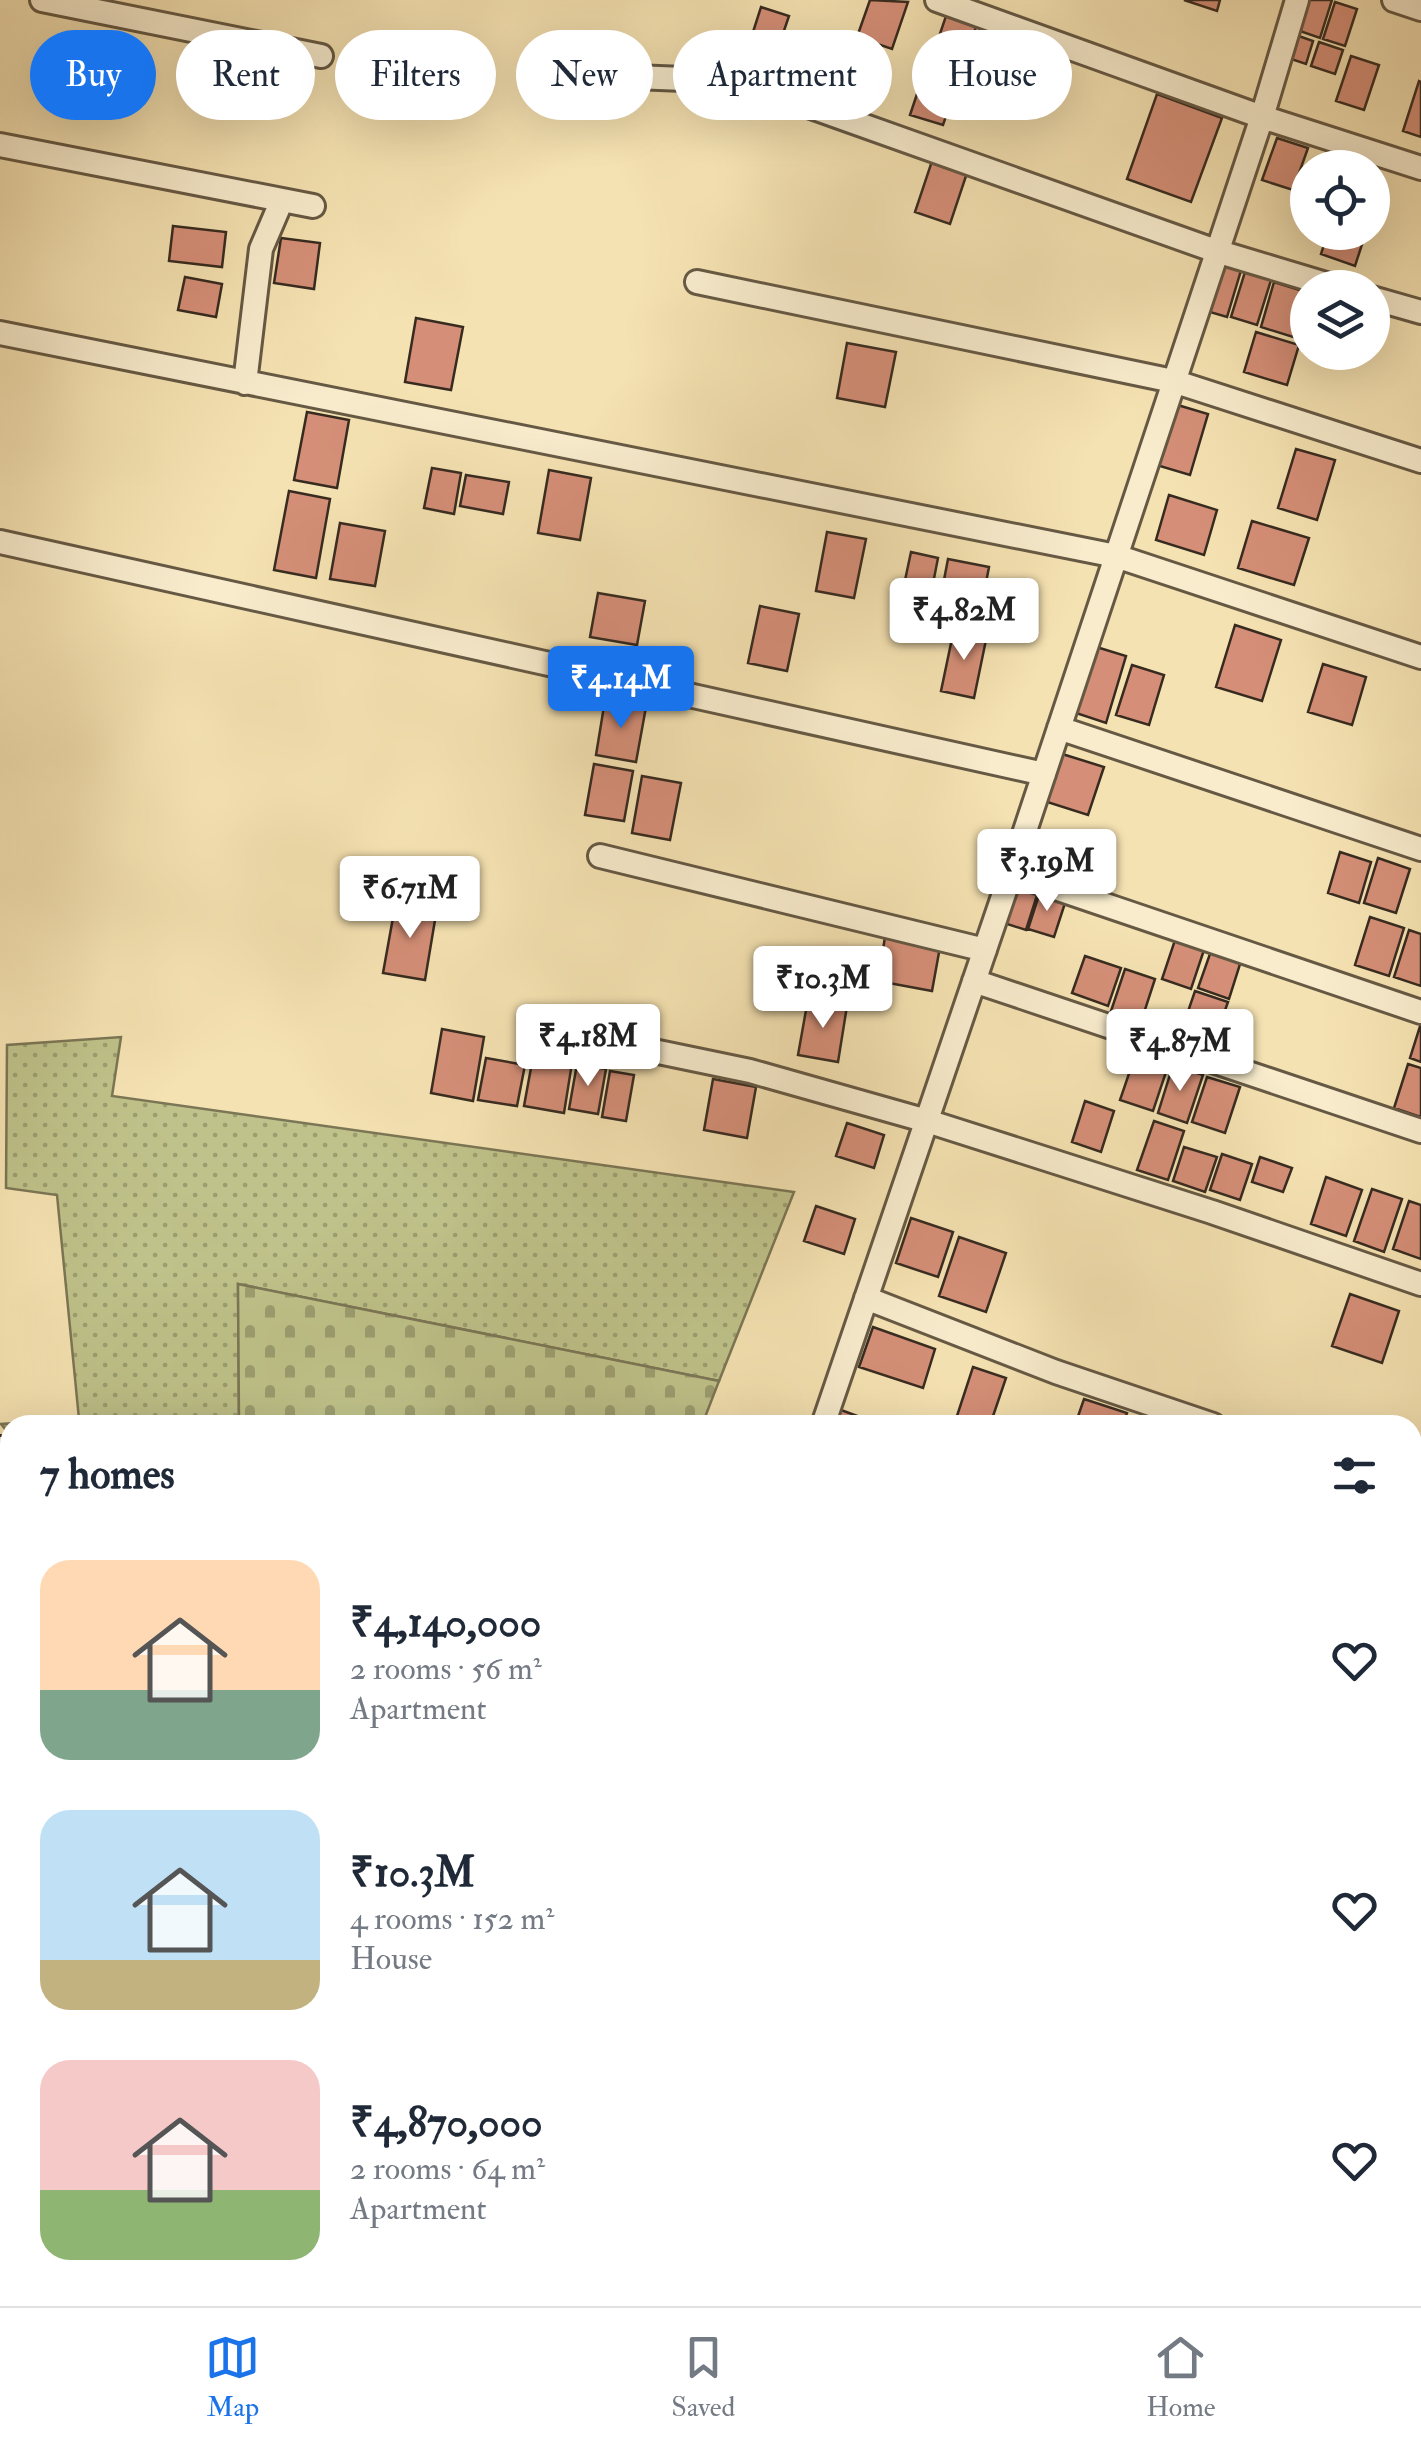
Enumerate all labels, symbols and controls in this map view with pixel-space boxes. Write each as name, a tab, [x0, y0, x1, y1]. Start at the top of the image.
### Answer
chip: Buy	[30, 30, 156, 120]
chip: Rent	[176, 30, 315, 120]
chip: Filters	[335, 30, 496, 120]
chip: New	[516, 30, 653, 120]
chip: Apartment	[673, 30, 892, 120]
chip: House	[912, 30, 1072, 120]
map controls	[1290, 150, 1390, 370]
button: locate	[1290, 150, 1390, 250]
button: layers	[1290, 270, 1390, 370]
pin: ₹4.82M	[883, 578, 1045, 663]
text: ₹4.82M	[912, 590, 1016, 630]
pin: ₹4.14M	[540, 646, 702, 731]
text: ₹4.14M	[570, 658, 672, 698]
pin: ₹3.19M	[966, 829, 1128, 914]
text: ₹3.19M	[999, 841, 1095, 881]
pin: ₹6.71M	[329, 856, 491, 941]
text: ₹6.71M	[362, 868, 458, 908]
pin: ₹10.3M	[742, 946, 904, 1031]
text: ₹10.3M	[775, 958, 871, 998]
pin: ₹4.18M	[507, 1004, 669, 1089]
pin: ₹4.87M	[1099, 1009, 1261, 1094]
text: ₹4.18M	[538, 1016, 638, 1056]
text: ₹4.87M	[1128, 1021, 1232, 1061]
icon: filters	[1327, 1448, 1382, 1503]
text: 7 homes	[40, 1449, 175, 1501]
text: ₹4,140,000	[350, 1597, 541, 1649]
icon: home	[120, 1600, 240, 1720]
icon: heart	[1327, 1633, 1382, 1688]
text: 2 rooms · 56 m²	[350, 1649, 542, 1689]
text: Apartment	[350, 1689, 487, 1729]
text: ₹10.3M	[350, 1847, 475, 1899]
icon: home	[120, 1850, 240, 1970]
icon: heart	[1327, 1883, 1382, 1938]
text: 4 rooms · 152 m²	[350, 1899, 554, 1939]
text: House	[350, 1939, 432, 1979]
text: ₹4,870,000	[350, 2097, 542, 2149]
icon: home	[120, 2100, 240, 2220]
icon: heart	[1327, 2133, 1382, 2188]
text: 2 rooms · 64 m²	[350, 2149, 545, 2189]
text: Apartment	[350, 2189, 487, 2229]
tab: Map	[205, 2330, 260, 2425]
tab: Saved	[671, 2330, 735, 2425]
tab: Home	[1146, 2330, 1216, 2425]

